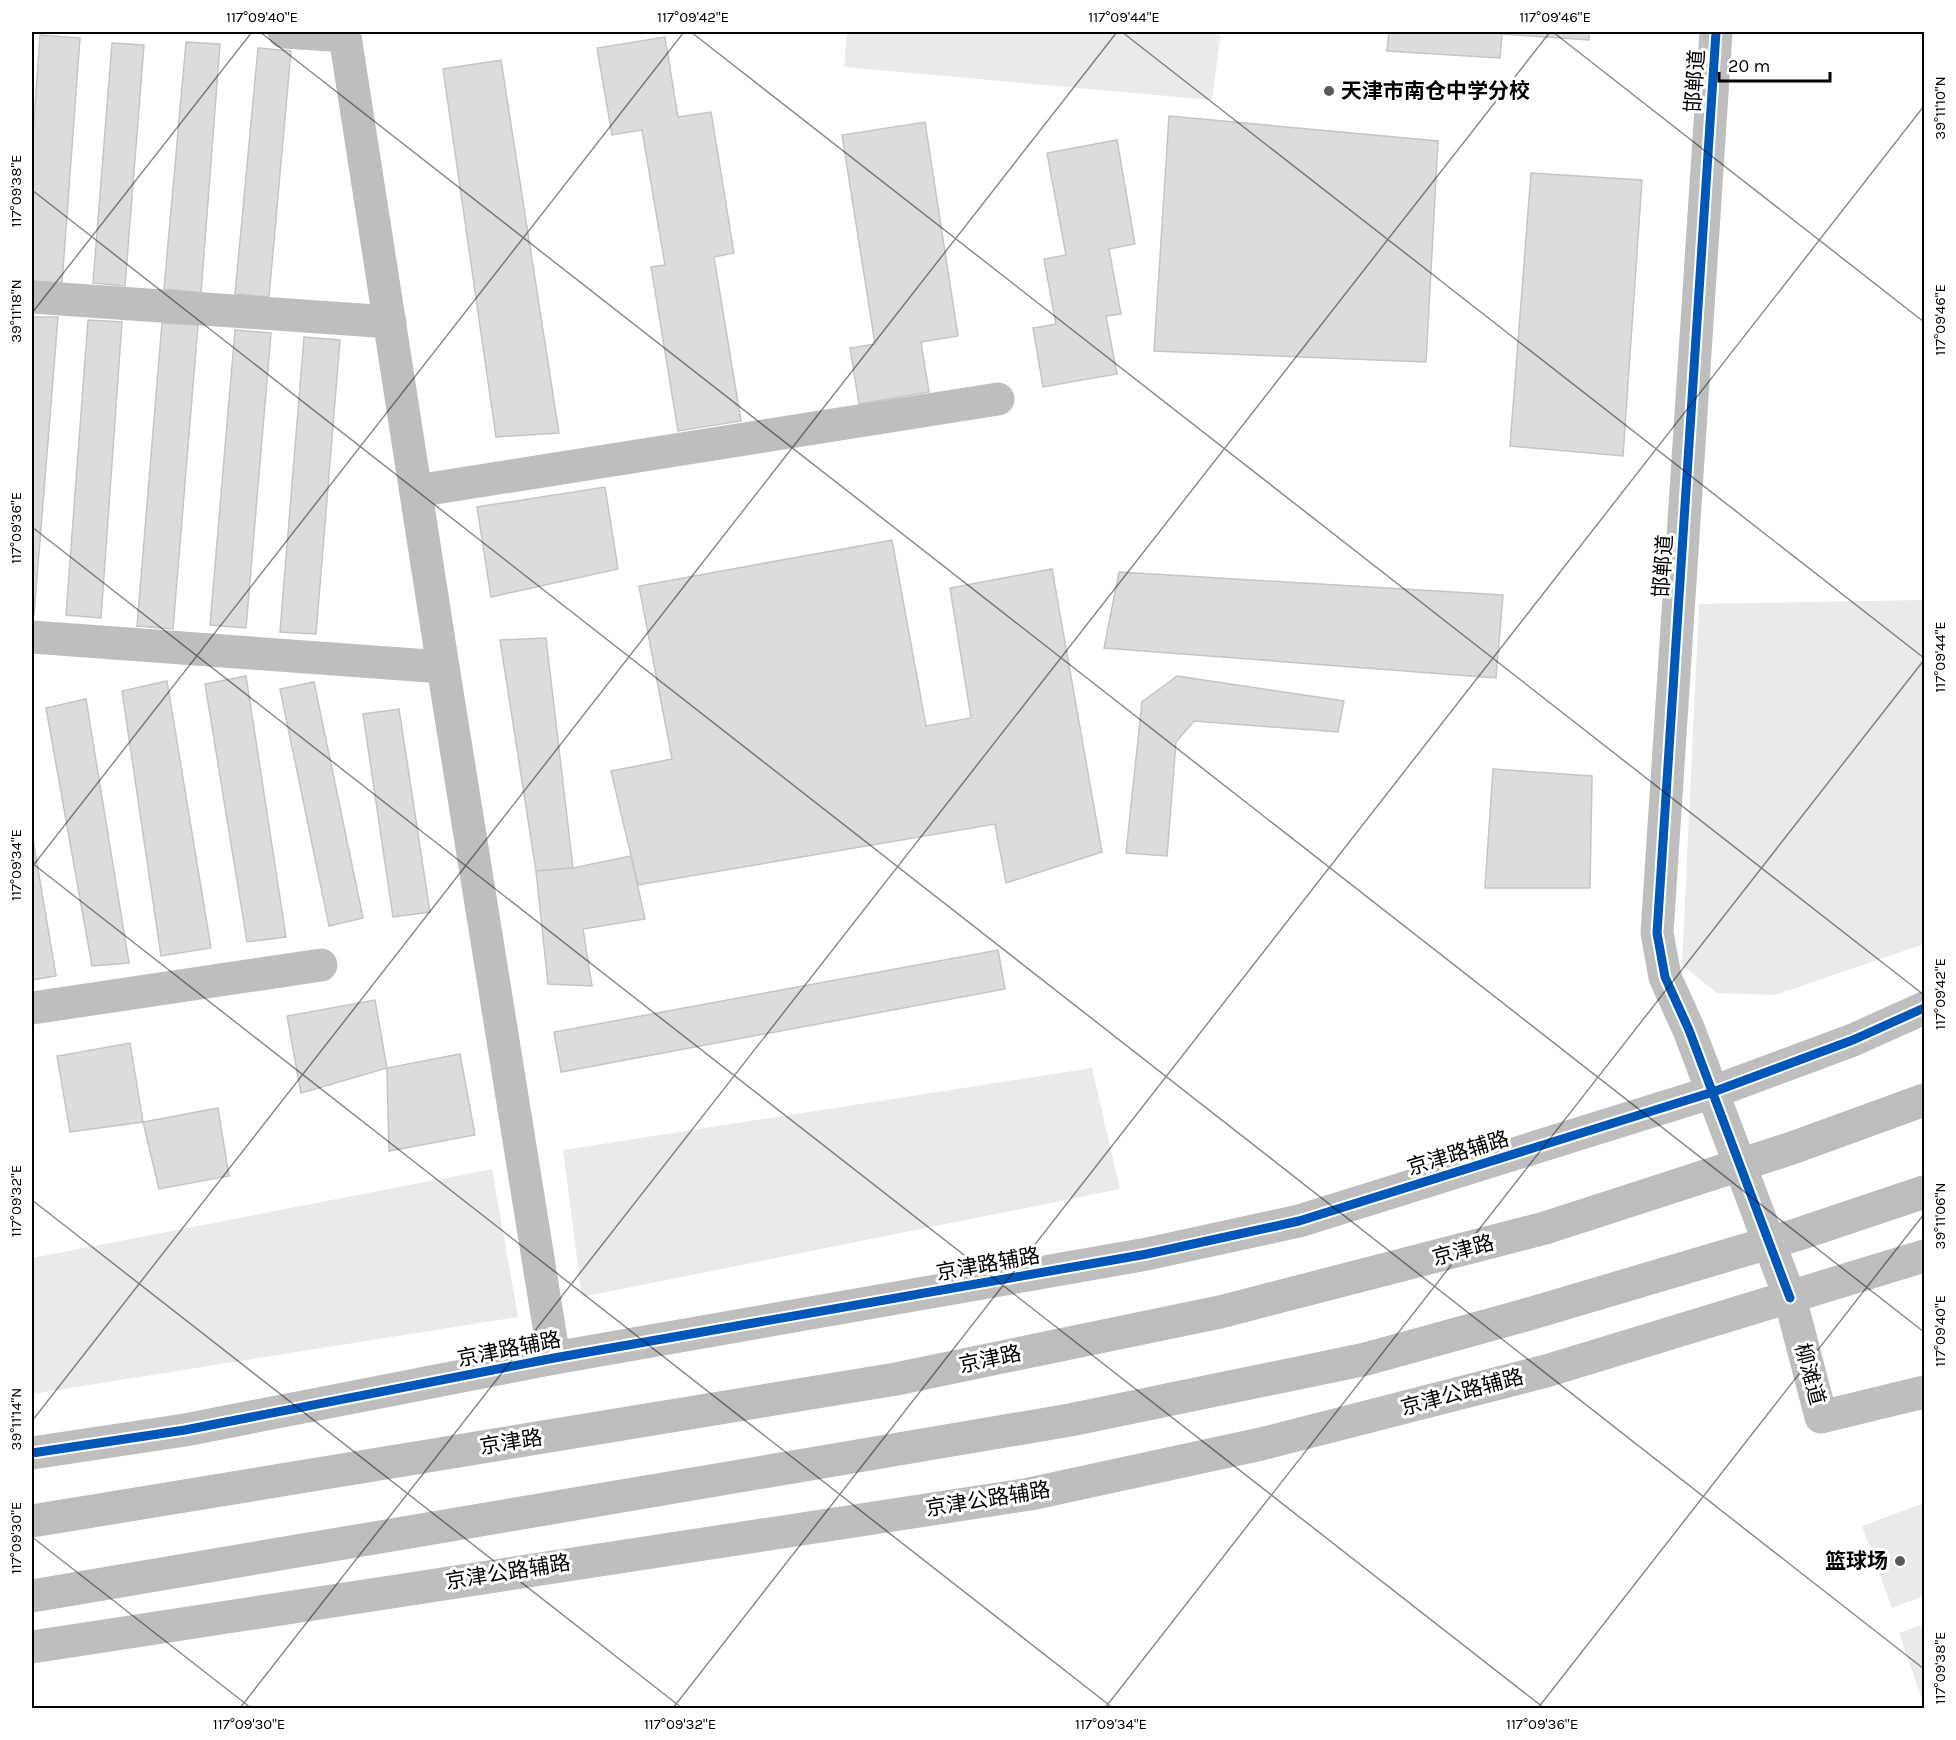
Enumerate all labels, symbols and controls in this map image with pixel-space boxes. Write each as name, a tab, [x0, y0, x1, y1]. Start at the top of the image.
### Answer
text: 117°09'40"E	[226, 8, 298, 26]
text: 117°09'42"E	[657, 8, 729, 26]
text: 117°09'44"E	[1088, 8, 1160, 26]
text: 117°09'46"E	[1519, 8, 1591, 26]
scale bar	[1719, 45, 1830, 83]
street label: 邯郸道	[1681, 49, 1709, 113]
text: 20 m	[1728, 55, 1770, 77]
text: 39°11'10"N	[1931, 76, 1949, 140]
place label: 天津市南仓中学分校	[1341, 79, 1530, 103]
marker: 天津市南仓中学分校	[1322, 84, 1336, 98]
text: 117°09'38"E	[7, 155, 25, 227]
text: 39°11'18"N	[7, 279, 25, 343]
text: 117°09'46"E	[1931, 284, 1949, 356]
text: 117°09'36"E	[7, 492, 25, 564]
street label: 邯郸道	[1649, 534, 1677, 598]
text: 117°09'44"E	[1931, 621, 1949, 693]
text: 117°09'34"E	[7, 829, 25, 901]
text: 117°09'42"E	[1931, 958, 1949, 1030]
street label: 京津路辅路	[1404, 1126, 1512, 1180]
text: 117°09'32"E	[7, 1165, 25, 1237]
text: 39°11'06"N	[1931, 1183, 1949, 1249]
street label: 京津路	[1429, 1230, 1497, 1270]
street label: 京津路辅路	[934, 1243, 1042, 1285]
text: 117°09'40"E	[1931, 1295, 1949, 1367]
street label: 京津路辅路	[455, 1327, 563, 1371]
street label: 柳滩道	[1790, 1340, 1830, 1408]
street label: 京津路	[957, 1341, 1023, 1377]
street label: 京津公路辅路	[1398, 1364, 1526, 1420]
text: 39°11'14"N	[7, 1388, 25, 1450]
street label: 京津路	[478, 1425, 544, 1459]
street label: 京津公路辅路	[924, 1477, 1052, 1521]
text: 117°09'30"E	[7, 1502, 25, 1574]
place label: 篮球场	[1825, 1549, 1888, 1573]
street label: 京津公路辅路	[444, 1550, 572, 1594]
marker: 篮球场	[1893, 1554, 1907, 1568]
text: 117°09'38"E	[1931, 1632, 1949, 1704]
text: 117°09'30"E	[213, 1715, 285, 1733]
text: 117°09'32"E	[644, 1715, 716, 1733]
text: 117°09'34"E	[1075, 1715, 1147, 1733]
text: 117°09'36"E	[1506, 1715, 1578, 1733]

